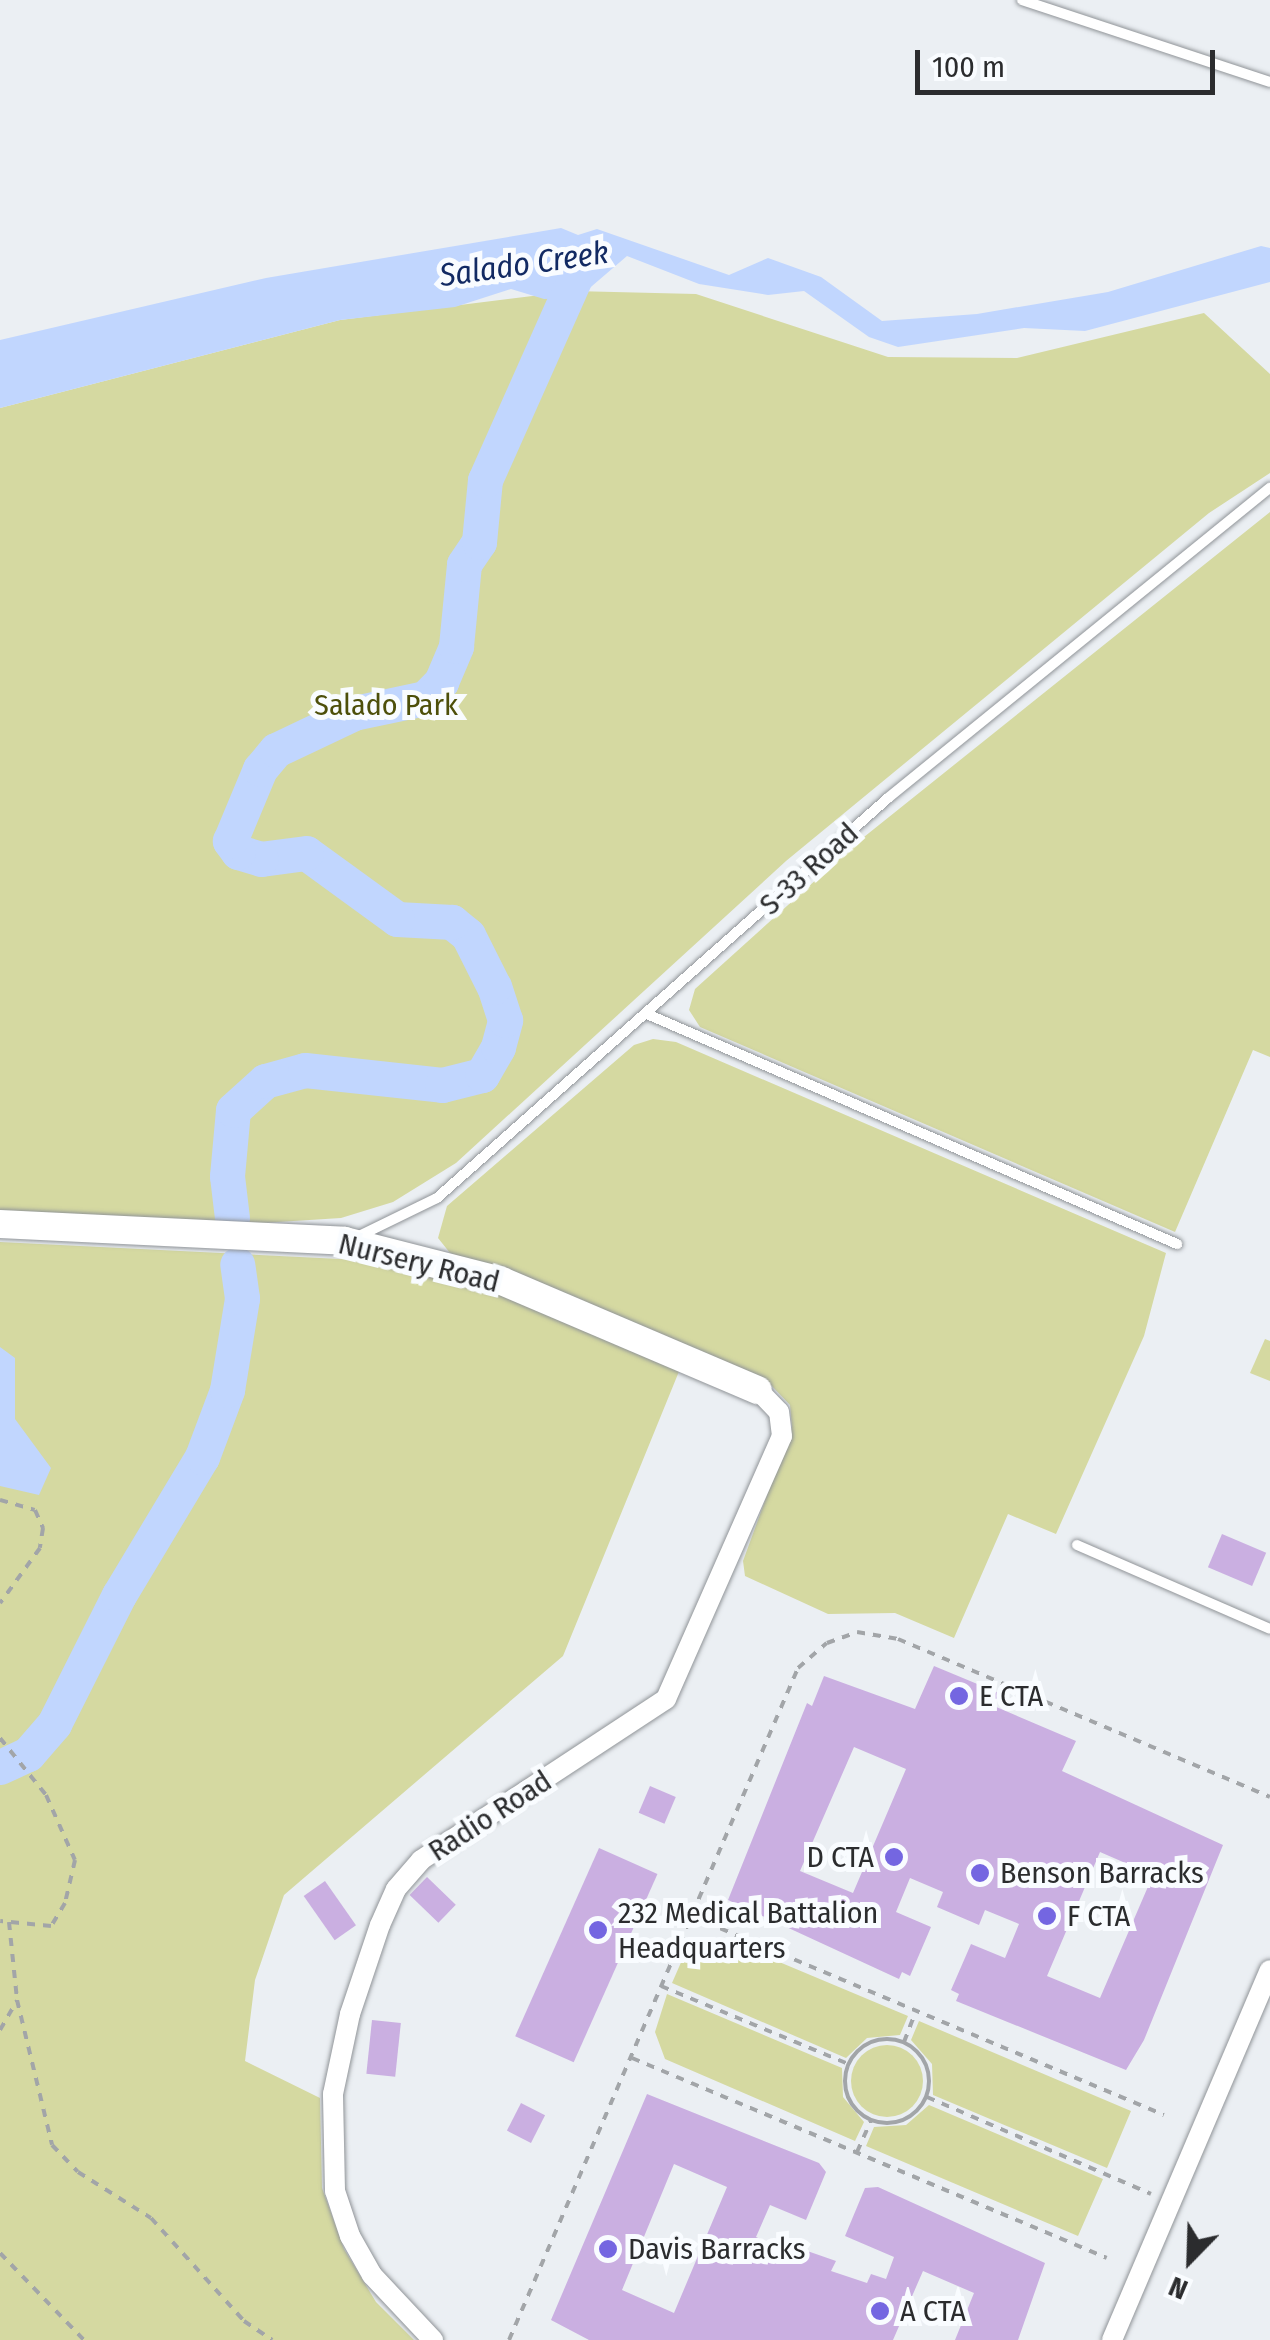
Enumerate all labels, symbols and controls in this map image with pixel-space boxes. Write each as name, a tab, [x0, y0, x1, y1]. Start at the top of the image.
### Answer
scale bar	[920, 30, 1220, 92]
text: 100 m	[932, 49, 1005, 85]
water label: Salado Creek	[437, 233, 611, 295]
park label: Salado Park	[314, 687, 458, 723]
street label: S-33 Road	[752, 815, 866, 923]
street label: Nursery Road	[335, 1226, 503, 1300]
place label: E CTA	[979, 1678, 1043, 1714]
marker: E CTA	[948, 1685, 970, 1707]
street label: Radio Road	[422, 1763, 558, 1869]
place label: D CTA	[806, 1839, 874, 1875]
marker: D CTA	[883, 1846, 905, 1868]
place label: Benson Barracks	[1000, 1855, 1204, 1891]
marker: Benson Barracks	[969, 1862, 991, 1884]
place label: 232 Medical Battalion Headquarters	[618, 1895, 878, 1966]
place label: F CTA	[1067, 1898, 1130, 1934]
marker: F CTA	[1036, 1905, 1058, 1927]
marker: 232 Medical Battalion Headquarters	[587, 1919, 609, 1941]
north arrow	[1140, 2210, 1240, 2310]
place label: Davis Barracks	[628, 2231, 805, 2267]
marker: Davis Barracks	[597, 2238, 619, 2260]
text: N	[1164, 2270, 1192, 2307]
place label: A CTA	[900, 2293, 966, 2329]
marker: A CTA	[869, 2300, 891, 2322]

